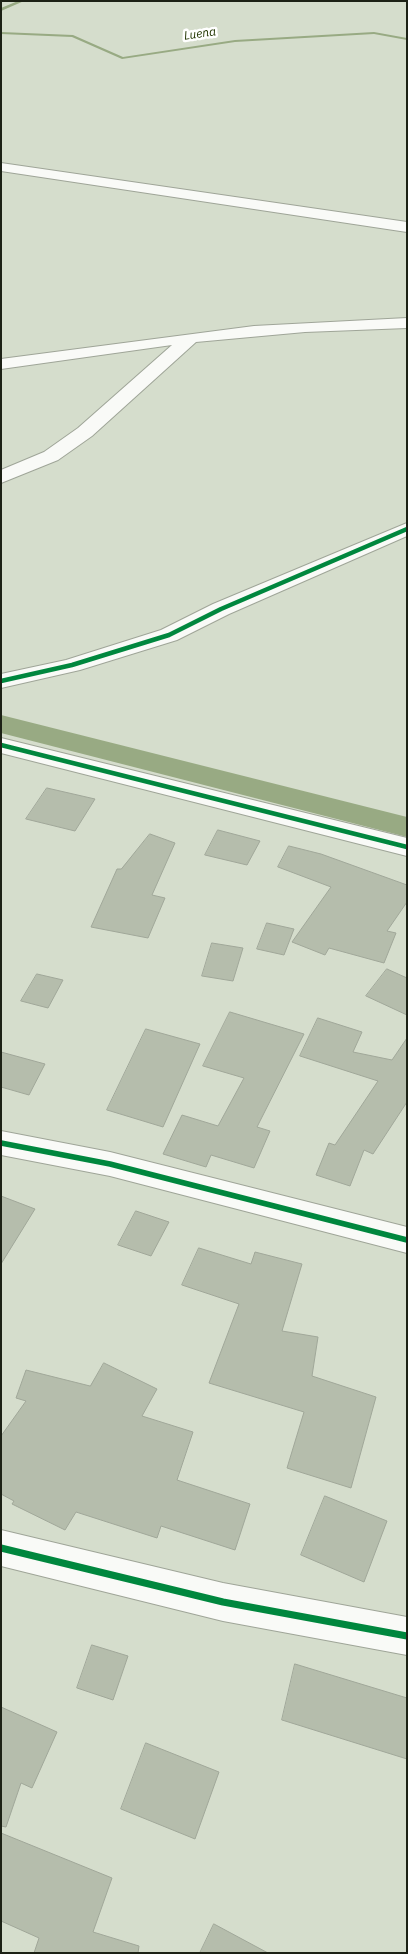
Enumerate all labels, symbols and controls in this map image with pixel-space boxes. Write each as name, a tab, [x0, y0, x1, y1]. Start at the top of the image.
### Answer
water label: Luena	[183, 25, 217, 43]

